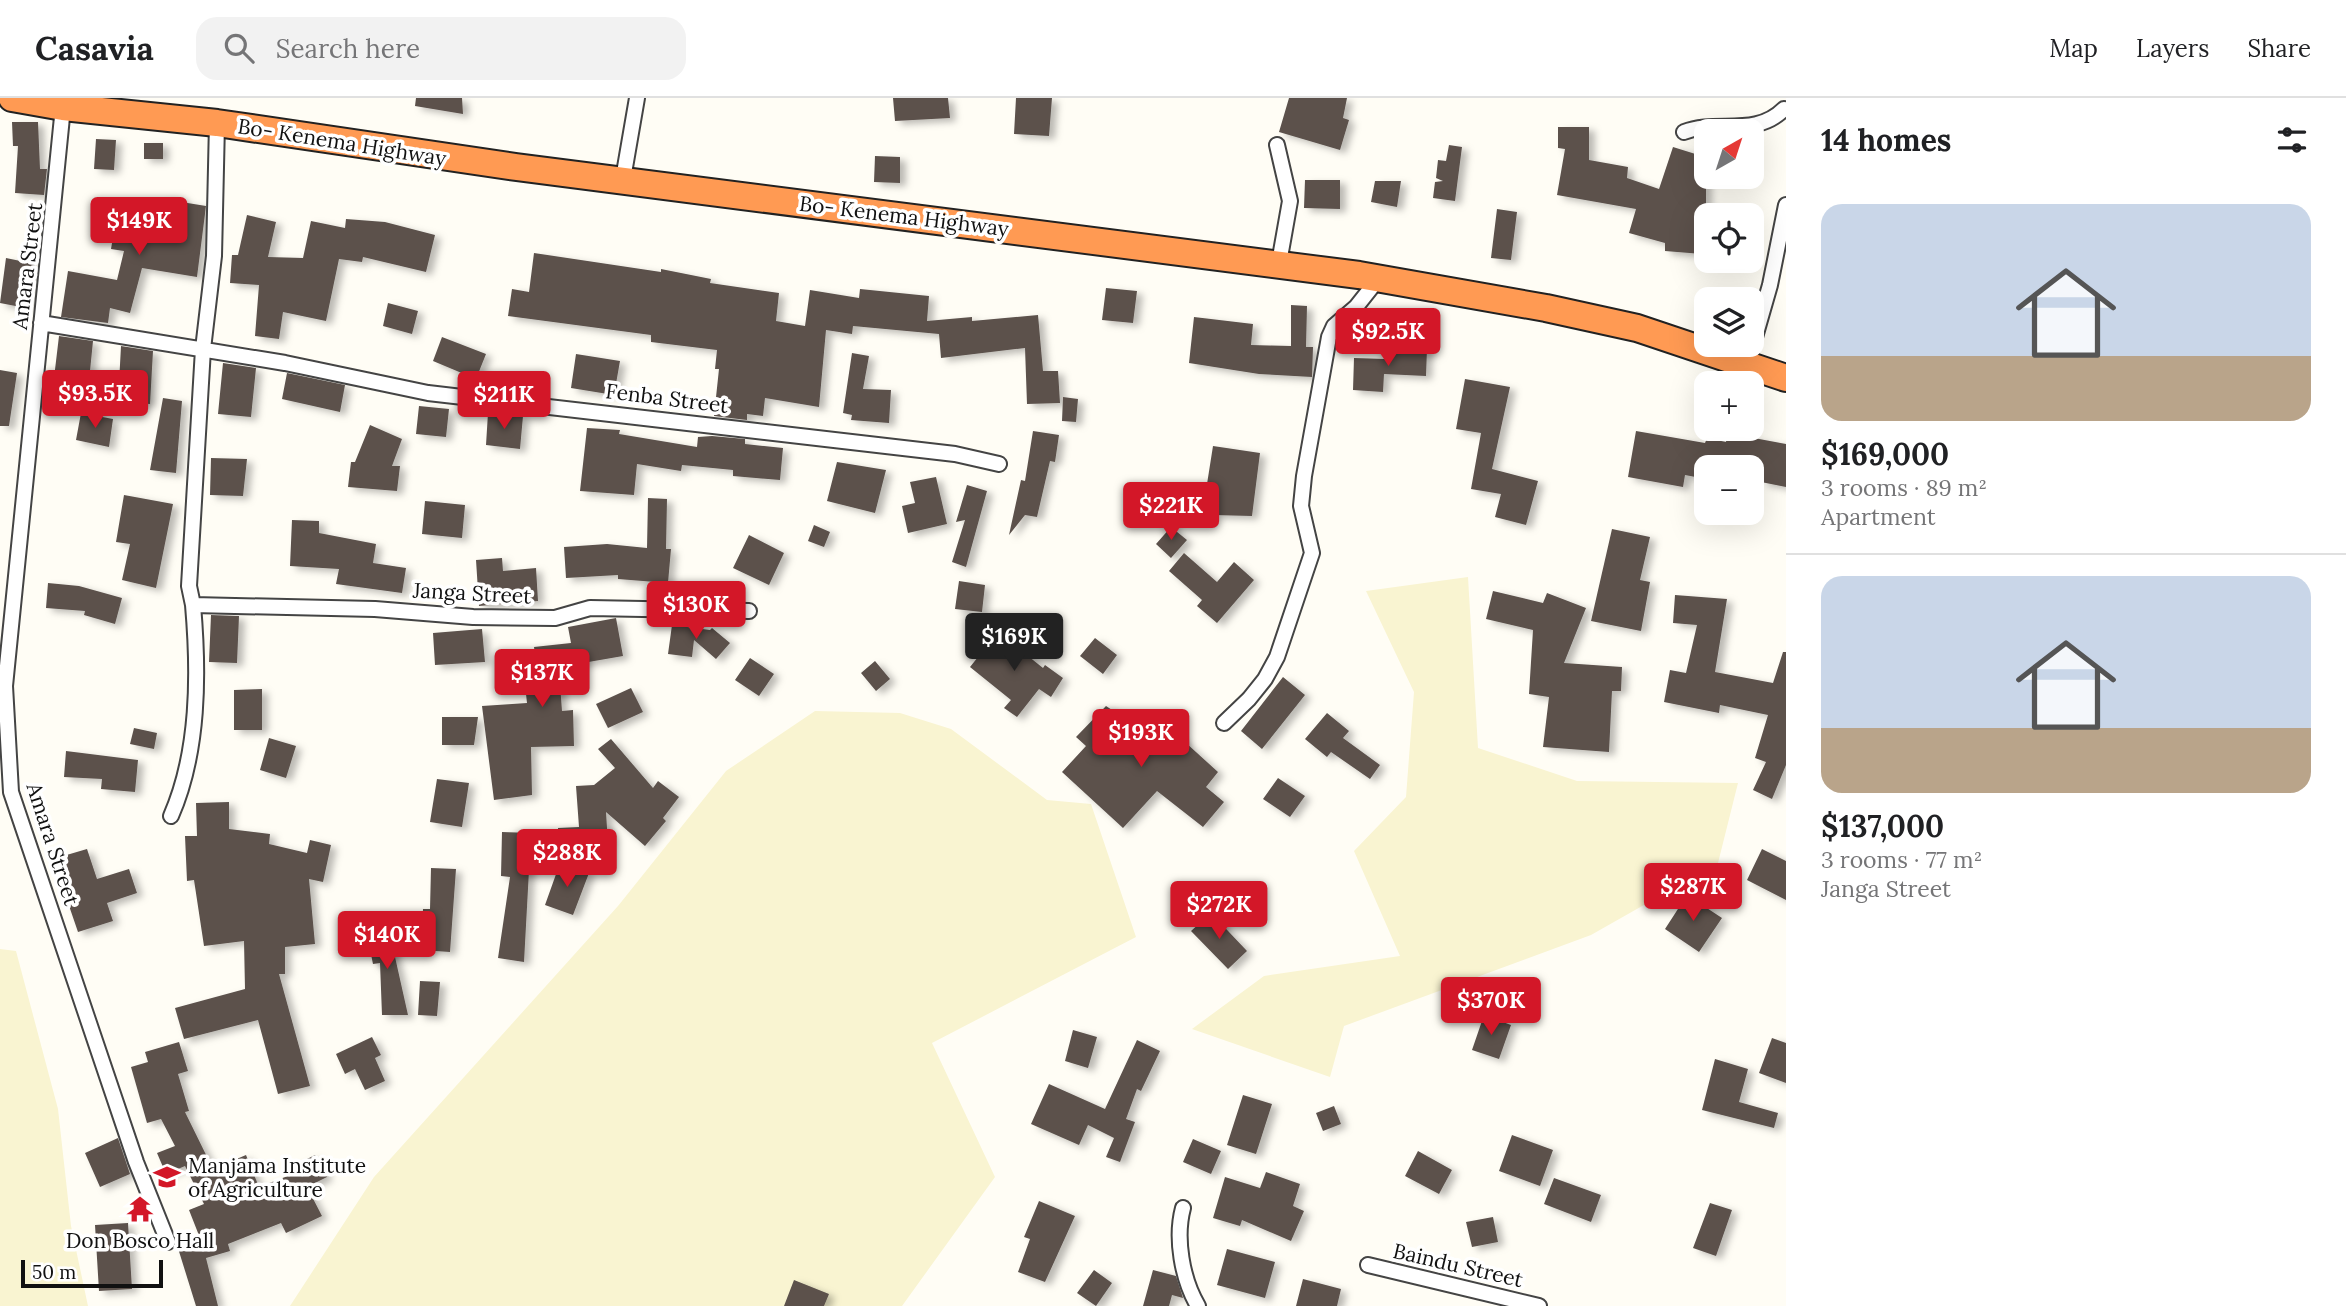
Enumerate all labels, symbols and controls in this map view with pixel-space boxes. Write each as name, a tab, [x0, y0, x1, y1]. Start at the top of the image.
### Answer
search box	[196, 17, 686, 80]
text: Casavia	[35, 27, 154, 69]
icon: search	[220, 29, 258, 67]
text: Search here	[276, 32, 420, 65]
text: Map	[2049, 33, 2098, 64]
text: Layers	[2136, 33, 2209, 64]
text: Share	[2247, 33, 2311, 64]
street label: Bo- Kenema Highway	[236, 112, 448, 172]
north arrow	[1694, 119, 1764, 189]
map controls	[1694, 119, 1764, 525]
text: 14 homes	[1821, 121, 1951, 159]
icon: filters	[2273, 121, 2311, 159]
street label: Bo- Kenema Highway	[798, 190, 1010, 242]
pin: $149K	[90, 198, 188, 257]
street label: Amara Street	[6, 200, 48, 332]
button: locate	[1694, 203, 1764, 273]
text: $149K	[106, 205, 172, 234]
icon: home	[2003, 250, 2129, 376]
button: layers	[1694, 287, 1764, 357]
pin: $92.5K	[1331, 308, 1445, 368]
text: $92.5K	[1351, 316, 1425, 345]
pin: $93.5K	[38, 370, 152, 430]
button: +	[1694, 371, 1764, 441]
pin: $211K	[455, 372, 553, 431]
street label: Fenba Street	[604, 377, 731, 419]
text: $93.5K	[58, 378, 132, 407]
text: $211K	[474, 379, 534, 408]
text: $169,000	[1821, 435, 1949, 473]
button: −	[1694, 455, 1764, 525]
text: 3 rooms · 89 m²	[1821, 473, 1987, 502]
pin: $221K	[1122, 482, 1220, 542]
text: $221K	[1139, 490, 1203, 519]
text: Apartment	[1821, 502, 1936, 531]
street label: Janga Street	[411, 576, 533, 610]
pin: $130K	[647, 582, 745, 641]
text: $130K	[663, 589, 729, 618]
pin: $169K	[965, 614, 1063, 673]
text: $169K	[981, 621, 1047, 650]
icon: home	[2003, 622, 2129, 748]
pin: $137K	[493, 650, 591, 709]
text: $137K	[511, 657, 573, 686]
pin: $193K	[1092, 710, 1190, 769]
text: $193K	[1108, 717, 1174, 746]
street label: Amara Street	[20, 778, 86, 910]
text: $137,000	[1821, 807, 1944, 845]
pin: $288K	[518, 830, 616, 889]
text: $288K	[533, 837, 601, 866]
text: 3 rooms · 77 m²	[1821, 845, 1982, 874]
pin: $287K	[1644, 864, 1742, 923]
text: $287K	[1660, 871, 1726, 900]
text: Janga Street	[1821, 874, 1951, 903]
pin: $272K	[1170, 882, 1268, 941]
text: $272K	[1186, 889, 1252, 918]
pin: $140K	[338, 912, 436, 971]
text: $140K	[354, 919, 420, 948]
pin: $370K	[1442, 978, 1540, 1037]
text: $370K	[1457, 985, 1525, 1014]
place label: Manjama Institute of Agriculture	[188, 1152, 366, 1203]
school or university icon: Manjama Institute of Agriculture	[152, 1162, 182, 1192]
temple icon: Don Bosco Hall	[125, 1194, 155, 1224]
place label: Don Bosco Hall	[66, 1227, 214, 1254]
street label: Baindu Street	[1390, 1237, 1527, 1293]
scale bar	[21, 1257, 163, 1289]
text: 50 m	[32, 1260, 76, 1284]

